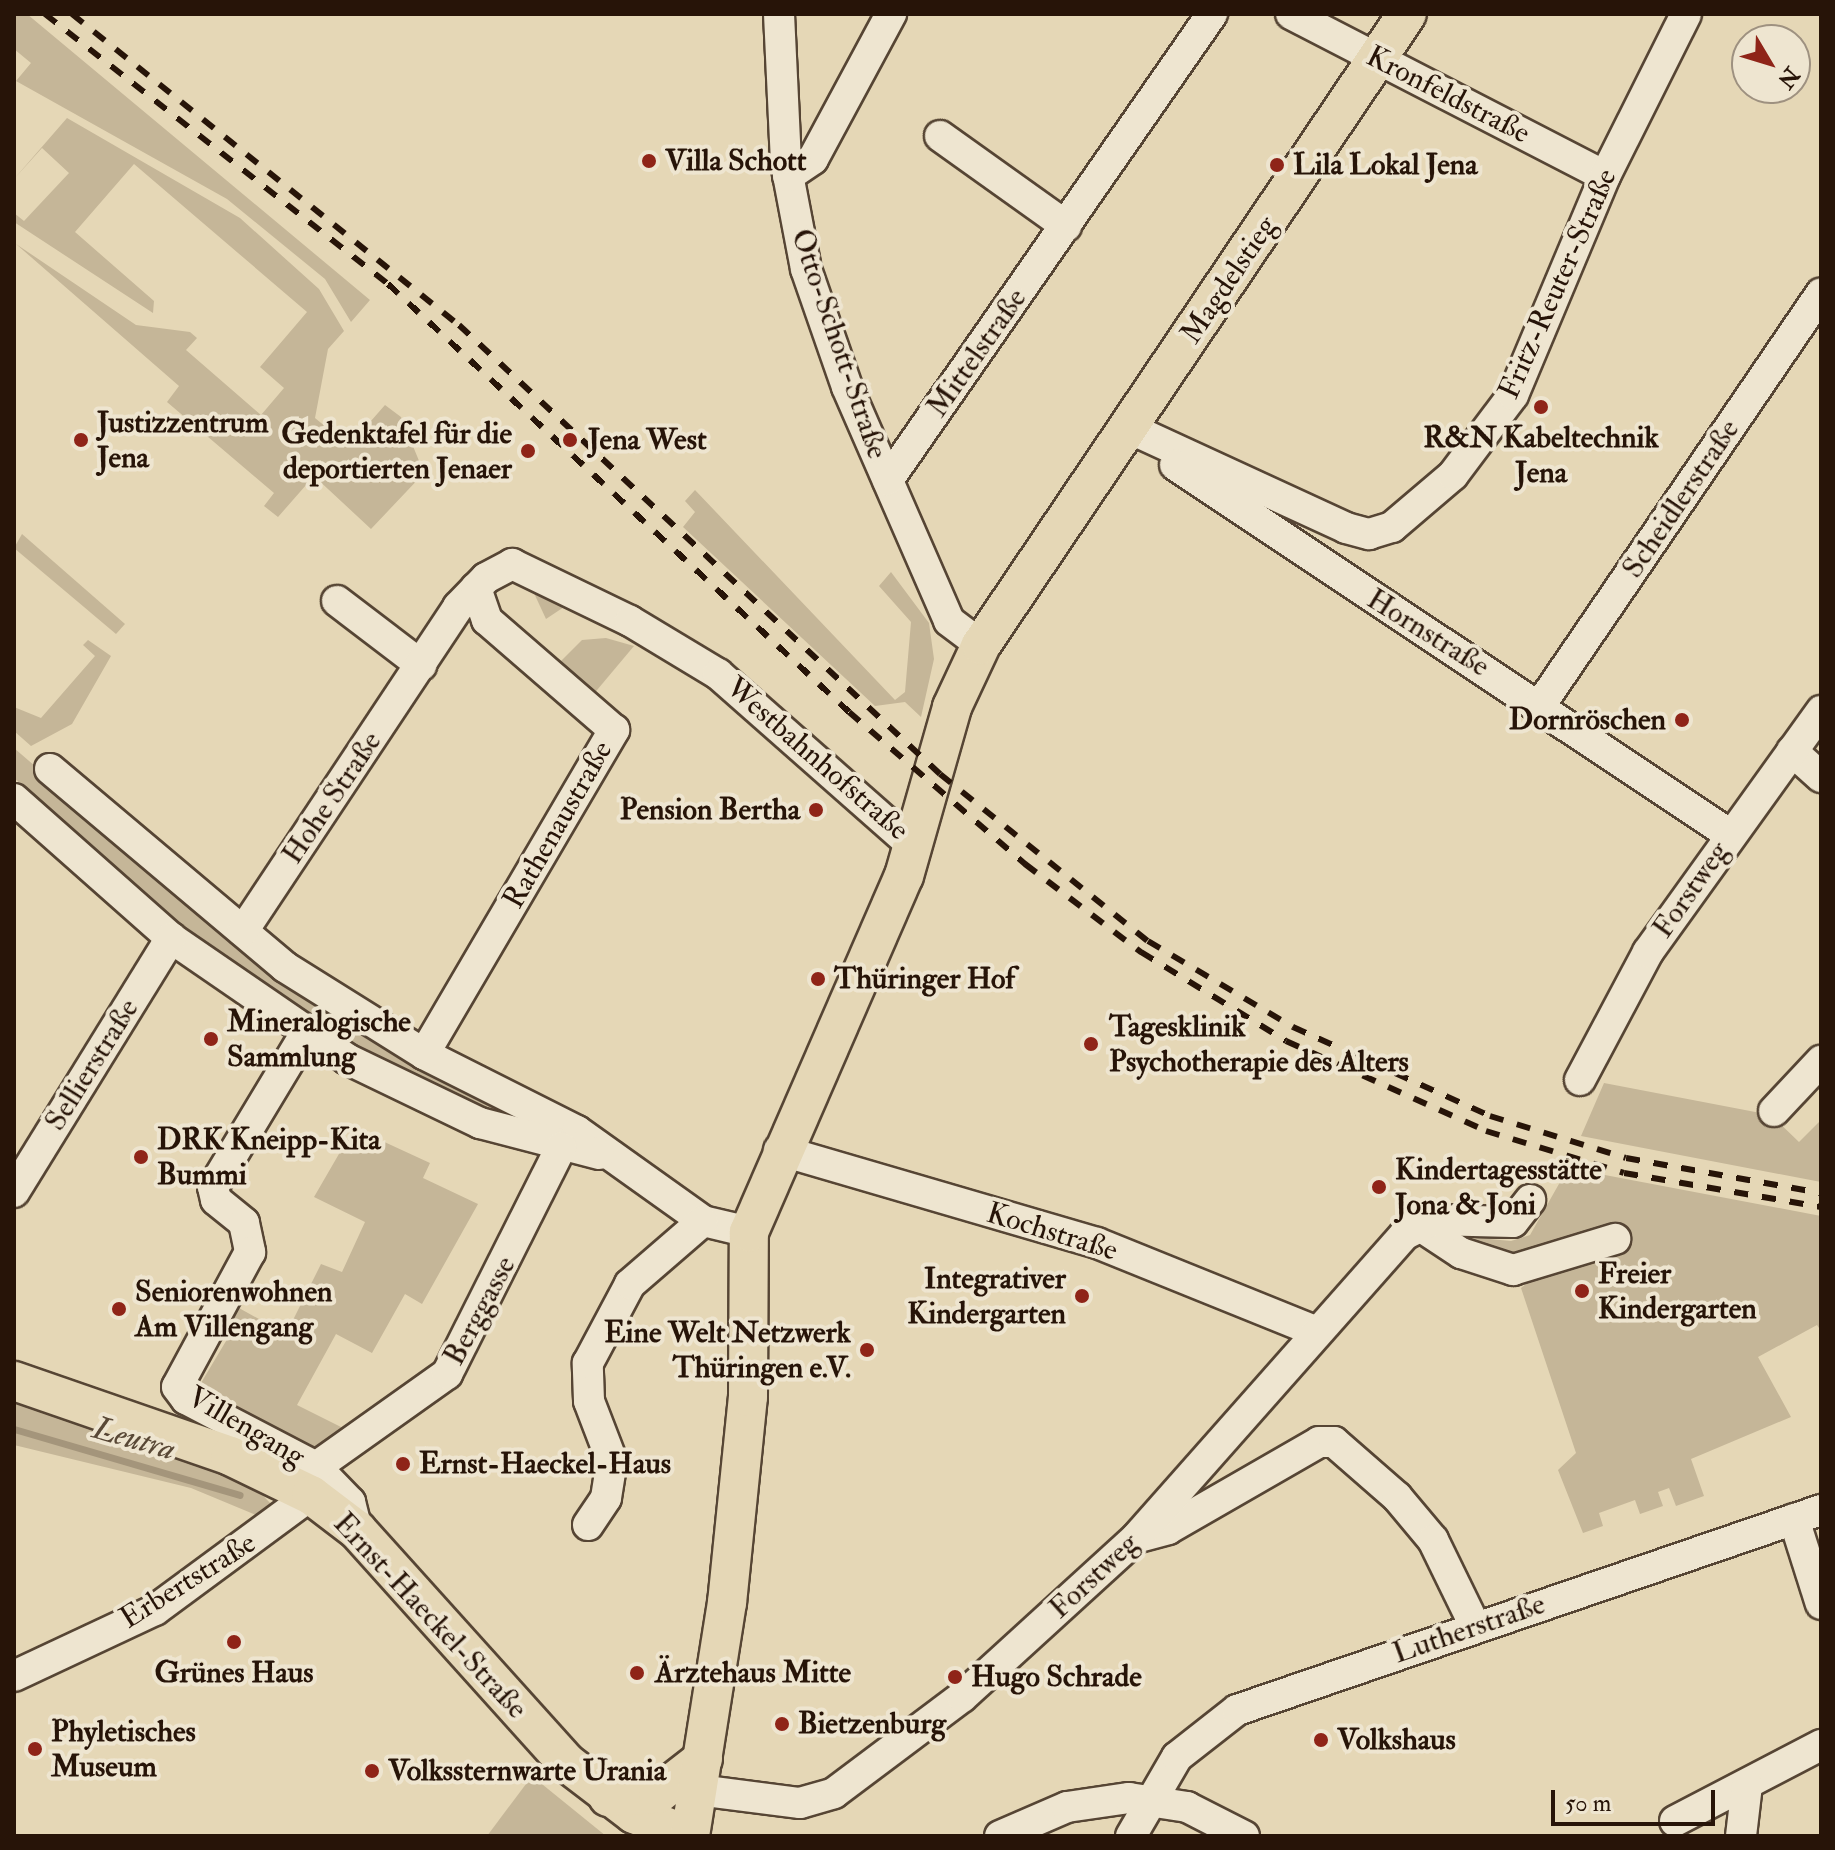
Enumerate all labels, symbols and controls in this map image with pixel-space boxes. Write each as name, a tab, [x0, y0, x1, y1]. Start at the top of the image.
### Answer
north arrow	[1731, 24, 1811, 104]
street label: Kronfeldstraße	[1360, 38, 1536, 152]
text: N	[1771, 61, 1805, 94]
place label: Villa Schott	[665, 143, 807, 179]
place label: Lila Lokal Jena	[1293, 147, 1478, 183]
marker: Villa Schott	[640, 152, 658, 170]
marker: Lila Lokal Jena	[1268, 156, 1286, 174]
street label: Fritz-Reuter-Straße	[1491, 163, 1625, 405]
street label: Magdelstieg	[1173, 209, 1285, 351]
street label: Otto-Schott-Straße	[783, 224, 895, 464]
street label: Mittelstraße	[920, 282, 1034, 424]
marker: R&N Kabeltechnik Jena	[1532, 398, 1550, 416]
place label: Justizzentrum Jena	[97, 405, 269, 476]
street label: Scheidlerstraße	[1615, 413, 1747, 585]
place label: Gedenktafel für die deportierten Jenaer	[281, 416, 512, 486]
place label: R&N Kabeltechnik Jena	[1423, 420, 1659, 490]
place label: Jena West	[588, 422, 707, 458]
marker: Jena West	[559, 429, 581, 451]
marker: Justizzentrum Jena	[72, 431, 90, 449]
marker: Gedenktafel für die deportierten Jenaer	[519, 442, 537, 460]
street label: Hornstraße	[1360, 581, 1496, 685]
street label: Westbahnhofstraße	[718, 670, 916, 848]
place label: Dornröschen	[1509, 702, 1666, 738]
marker: Dornröschen	[1673, 711, 1691, 729]
street label: Hohe Straße	[275, 725, 389, 871]
street label: Rathenaustraße	[496, 735, 620, 915]
place label: Pension Bertha	[620, 792, 800, 828]
marker: Pension Bertha	[807, 801, 825, 819]
street label: Forstweg	[1645, 835, 1737, 945]
place label: Thüringer Hof	[834, 961, 1015, 997]
marker: Thüringer Hof	[809, 970, 827, 988]
street label: Sellierstraße	[37, 993, 147, 1137]
place label: Mineralogische Sammlung	[227, 1004, 411, 1074]
place label: Tagesklinik Psychotherapie des Alters	[1109, 1009, 1409, 1080]
marker: Mineralogische Sammlung	[202, 1030, 220, 1048]
marker: Tagesklinik Psychotherapie des Alters	[1080, 1033, 1102, 1055]
place label: DRK Kneipp-Kita Bummi	[157, 1122, 381, 1192]
marker: DRK Kneipp-Kita Bummi	[132, 1148, 150, 1166]
place label: Kindertagesstätte Jona & Joni	[1395, 1152, 1602, 1222]
marker: Kindertagesstätte Jona & Joni	[1370, 1178, 1388, 1196]
street label: Kochstraße	[982, 1195, 1122, 1269]
street label: Berggasse	[436, 1250, 524, 1372]
place label: Freier Kindergarten	[1598, 1256, 1757, 1326]
place label: Integrativer Kindergarten	[907, 1261, 1066, 1332]
place label: Seniorenwohnen Am Villengang	[135, 1274, 333, 1344]
marker: Freier Kindergarten	[1573, 1282, 1591, 1300]
marker: Integrativer Kindergarten	[1073, 1287, 1091, 1305]
marker: Seniorenwohnen Am Villengang	[110, 1300, 128, 1318]
place label: Eine Welt Netzwerk Thüringen e.V.	[604, 1315, 851, 1386]
marker: Eine Welt Netzwerk Thüringen e.V.	[858, 1341, 876, 1359]
street label: Villengang	[181, 1379, 311, 1475]
water label: Leutra	[88, 1409, 180, 1469]
place label: Ernst-Haeckel-Haus	[419, 1446, 671, 1482]
marker: Ernst-Haeckel-Haus	[394, 1455, 412, 1473]
street label: Ernst-Haeckel-Straße	[325, 1506, 535, 1726]
street label: Erbertstraße	[114, 1525, 262, 1637]
street label: Forstweg	[1042, 1526, 1146, 1626]
street label: Lutherstraße	[1388, 1586, 1550, 1672]
marker: Grünes Haus	[225, 1633, 243, 1651]
place label: Grünes Haus	[154, 1655, 314, 1691]
place label: Ärztehaus Mitte	[655, 1655, 851, 1691]
place label: Hugo Schrade	[971, 1659, 1142, 1695]
marker: Ärztehaus Mitte	[626, 1662, 648, 1684]
marker: Hugo Schrade	[946, 1668, 964, 1686]
place label: Bietzenburg	[798, 1706, 946, 1742]
place label: Phyletisches Museum	[51, 1714, 196, 1784]
marker: Bietzenburg	[773, 1715, 791, 1733]
place label: Volkshaus	[1337, 1722, 1456, 1758]
marker: Volkshaus	[1312, 1731, 1330, 1749]
marker: Phyletisches Museum	[26, 1740, 44, 1758]
place label: Volkssternwarte Urania	[388, 1753, 666, 1789]
marker: Volkssternwarte Urania	[363, 1762, 381, 1780]
scale bar	[1555, 1774, 1719, 1824]
text: 50 m	[1565, 1788, 1611, 1819]

